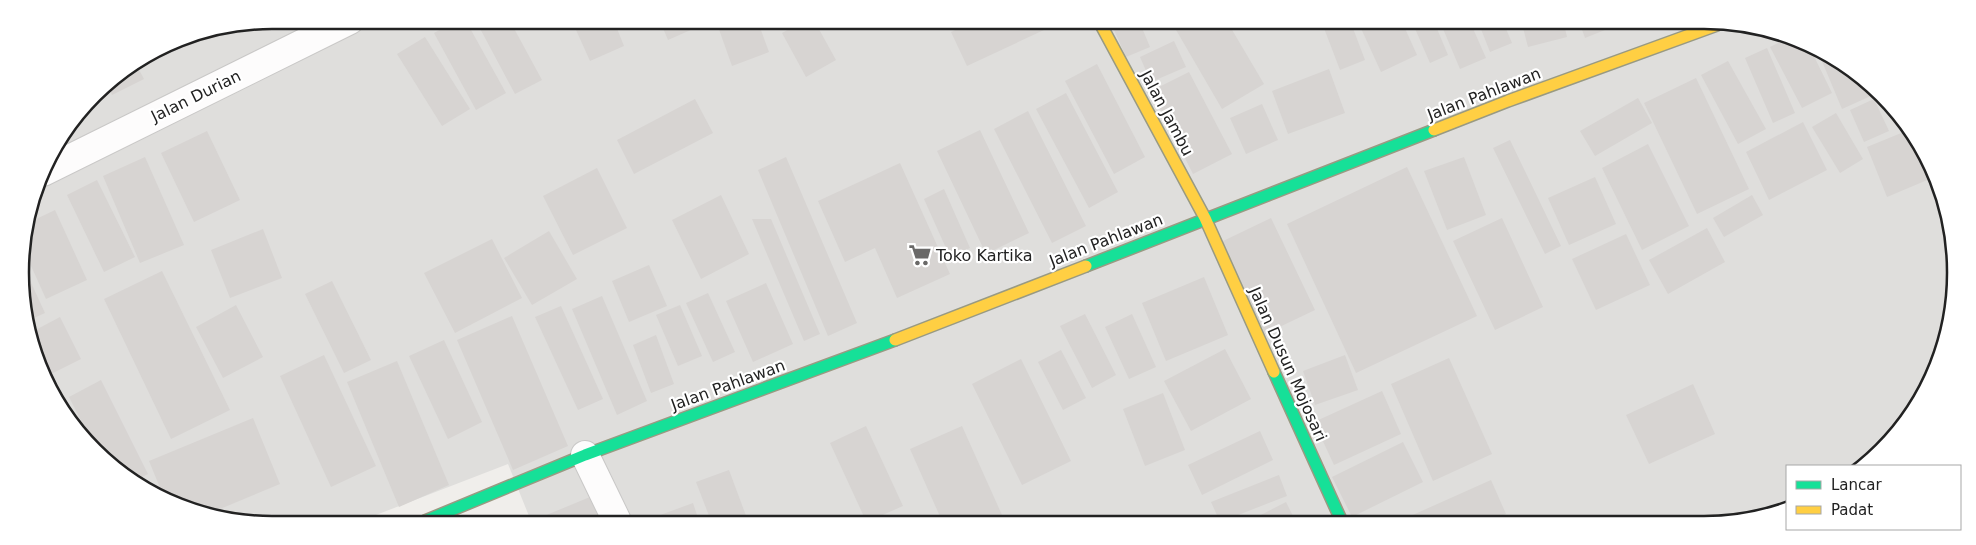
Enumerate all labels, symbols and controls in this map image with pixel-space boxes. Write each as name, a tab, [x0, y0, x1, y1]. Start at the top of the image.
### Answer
street label: Jalan Pahlawan	[1424, 64, 1543, 125]
street label: Jalan Durian	[147, 66, 244, 126]
street label: Jalan Jambu	[1136, 66, 1198, 159]
street label: Jalan Pahlawan	[1046, 210, 1165, 271]
supermarket icon: Toko Kartika	[907, 242, 933, 268]
place label: Toko Kartika	[935, 246, 1033, 265]
street label: Jalan Dusun Mojosari	[1245, 283, 1331, 444]
street label: Jalan Pahlawan	[667, 356, 788, 415]
legend	[1786, 465, 1961, 530]
text: Lancar	[1831, 476, 1882, 494]
text: Padat	[1831, 501, 1873, 519]

